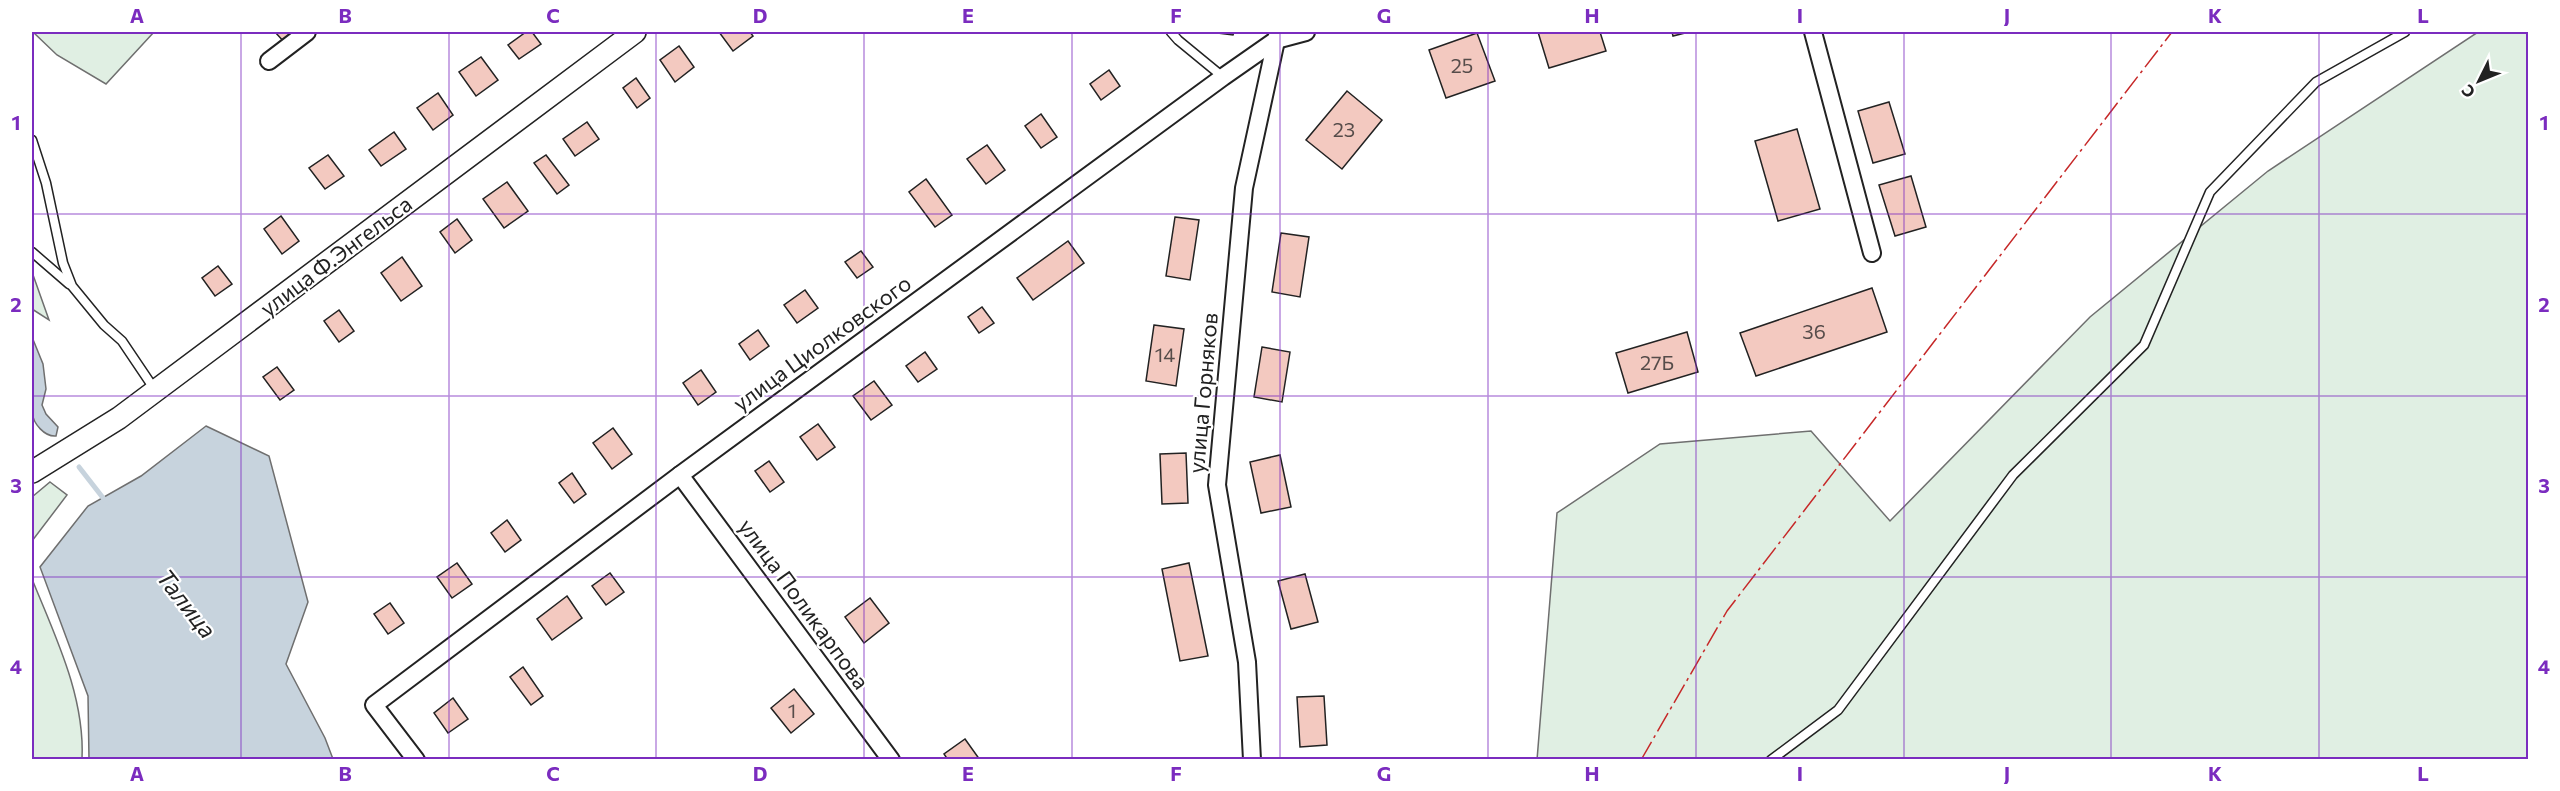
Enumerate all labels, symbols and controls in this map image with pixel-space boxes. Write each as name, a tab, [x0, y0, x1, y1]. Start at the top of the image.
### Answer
text: A	[130, 3, 144, 27]
text: B	[338, 3, 352, 27]
text: C	[546, 3, 560, 27]
text: D	[753, 3, 767, 27]
text: E	[962, 3, 974, 27]
text: F	[1170, 3, 1182, 27]
text: G	[1377, 3, 1391, 27]
text: H	[1585, 3, 1600, 27]
text: I	[1797, 3, 1803, 27]
text: J	[2004, 3, 2010, 27]
text: K	[2208, 3, 2222, 27]
text: L	[2417, 3, 2429, 27]
north arrow	[2449, 51, 2509, 111]
house number: 25	[1451, 53, 1473, 77]
text: С	[2457, 81, 2478, 102]
text: 1	[11, 110, 21, 134]
text: 1	[2539, 110, 2549, 134]
house number: 23	[1333, 117, 1355, 141]
street label: улица Ф.Энгельса	[255, 190, 417, 321]
street label: улица Циолковского	[727, 269, 916, 416]
text: 2	[10, 292, 22, 316]
text: 2	[2538, 292, 2550, 316]
street label: улица Горняков	[1182, 311, 1223, 474]
house number: 36	[1802, 319, 1826, 343]
house number: 14	[1155, 342, 1175, 366]
house number: 27Б	[1640, 350, 1674, 374]
text: 3	[10, 473, 22, 497]
text: 3	[2538, 473, 2550, 497]
street label: улица Поликарпова	[734, 513, 875, 694]
water label: Талица	[151, 563, 223, 643]
text: 4	[10, 654, 22, 678]
text: 4	[2538, 654, 2550, 678]
house number: 1	[788, 698, 796, 722]
text: A	[130, 761, 144, 785]
text: B	[338, 761, 352, 785]
text: C	[546, 761, 560, 785]
text: D	[753, 761, 767, 785]
text: E	[962, 761, 974, 785]
text: F	[1170, 761, 1182, 785]
text: G	[1377, 761, 1391, 785]
text: H	[1585, 761, 1600, 785]
text: I	[1797, 761, 1803, 785]
text: J	[2004, 761, 2010, 785]
text: K	[2208, 761, 2222, 785]
text: L	[2417, 761, 2429, 785]

